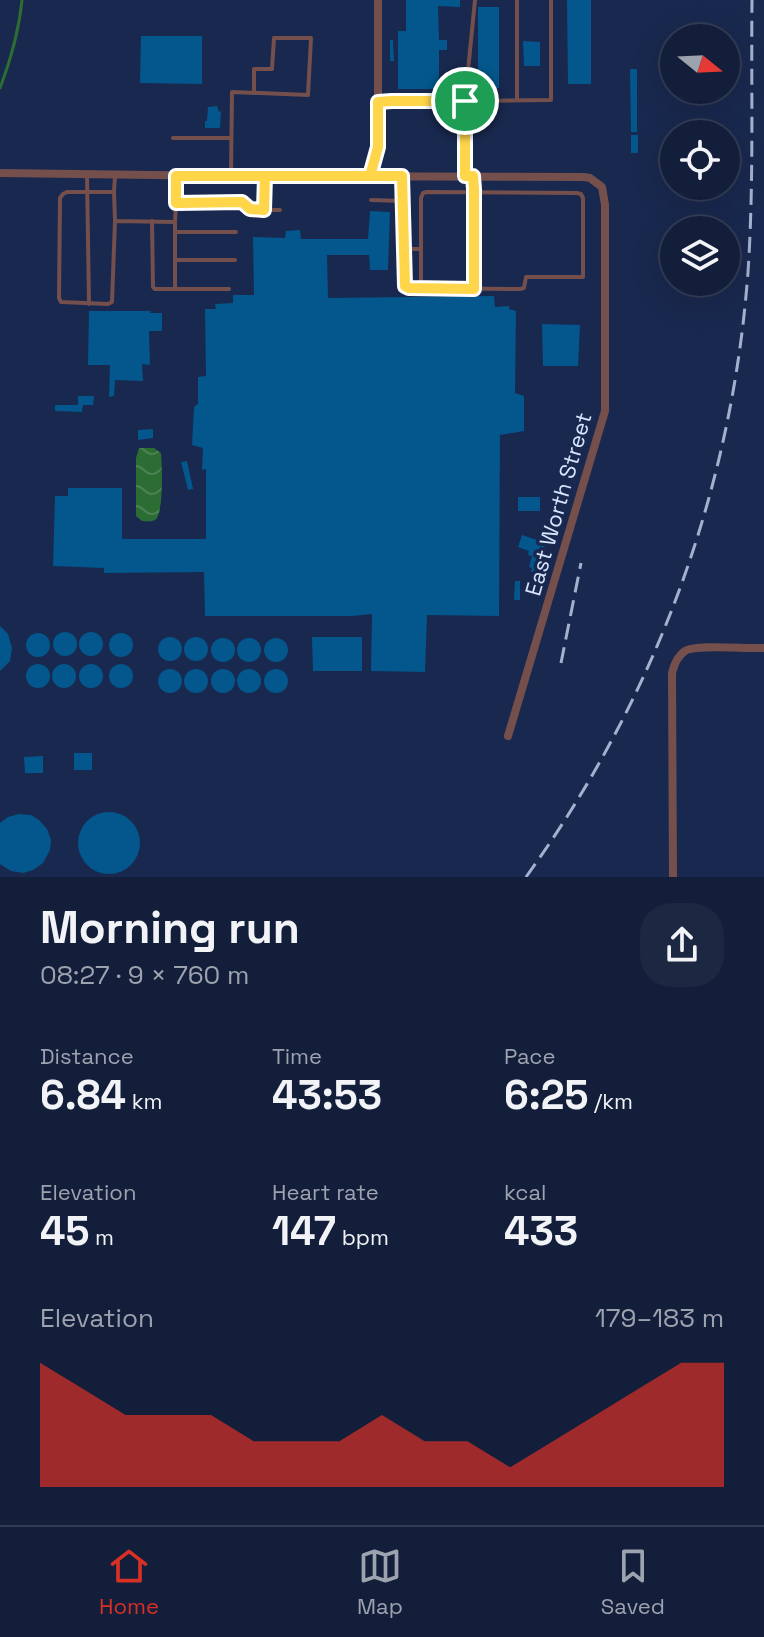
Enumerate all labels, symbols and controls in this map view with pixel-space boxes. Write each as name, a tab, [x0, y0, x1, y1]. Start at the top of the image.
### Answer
north arrow	[660, 24, 740, 104]
map controls	[660, 24, 740, 296]
pin	[431, 67, 499, 135]
icon: arrive	[443, 79, 487, 123]
button: locate	[660, 120, 740, 200]
button: layers	[660, 216, 740, 296]
street label: East Worth Street	[518, 409, 598, 599]
text: Morning run	[40, 900, 300, 956]
button: share	[640, 903, 724, 987]
text: 08:27 · 9 × 760 m	[40, 958, 249, 992]
text: Distance	[40, 1042, 134, 1070]
text: Time	[272, 1042, 322, 1070]
text: Pace	[504, 1042, 556, 1070]
text: 6.84	[40, 1070, 126, 1121]
text: 43:53	[272, 1070, 382, 1121]
text: 6:25	[504, 1070, 588, 1121]
text: km	[126, 1087, 162, 1115]
text: /km	[588, 1087, 633, 1115]
text: Elevation	[40, 1178, 136, 1206]
text: Heart rate	[272, 1178, 379, 1206]
text: kcal	[504, 1178, 546, 1206]
text: 45	[40, 1206, 89, 1257]
text: 147	[272, 1206, 336, 1257]
text: 433	[504, 1206, 578, 1257]
text: m	[89, 1223, 114, 1251]
text: bpm	[336, 1223, 389, 1251]
text: Elevation	[40, 1301, 154, 1335]
text: 179–183 m	[595, 1301, 724, 1335]
tab: Home	[99, 1544, 159, 1620]
tab: Map	[357, 1544, 403, 1620]
tab: Saved	[601, 1544, 665, 1620]

